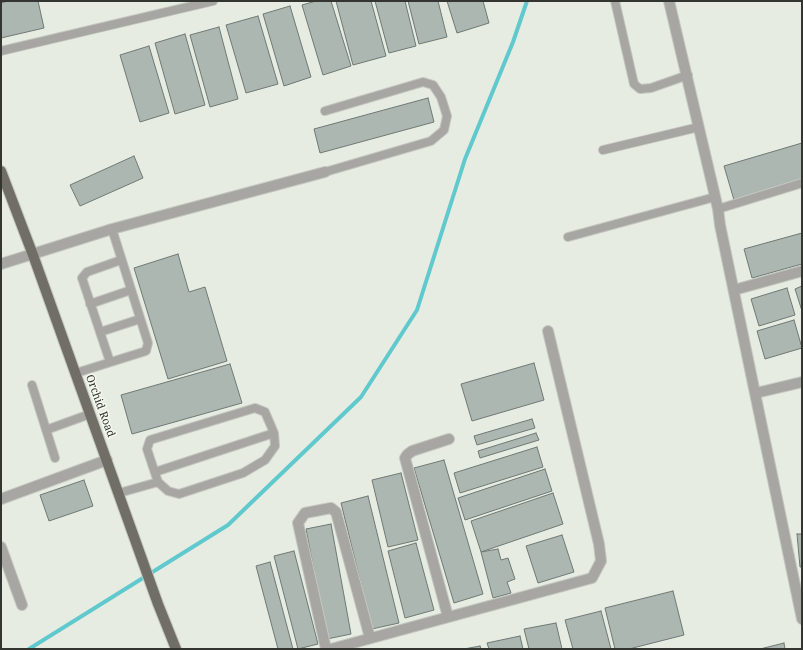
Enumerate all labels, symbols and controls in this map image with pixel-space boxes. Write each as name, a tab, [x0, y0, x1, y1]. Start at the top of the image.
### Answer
street label: Orchid Road	[83, 373, 117, 439]

